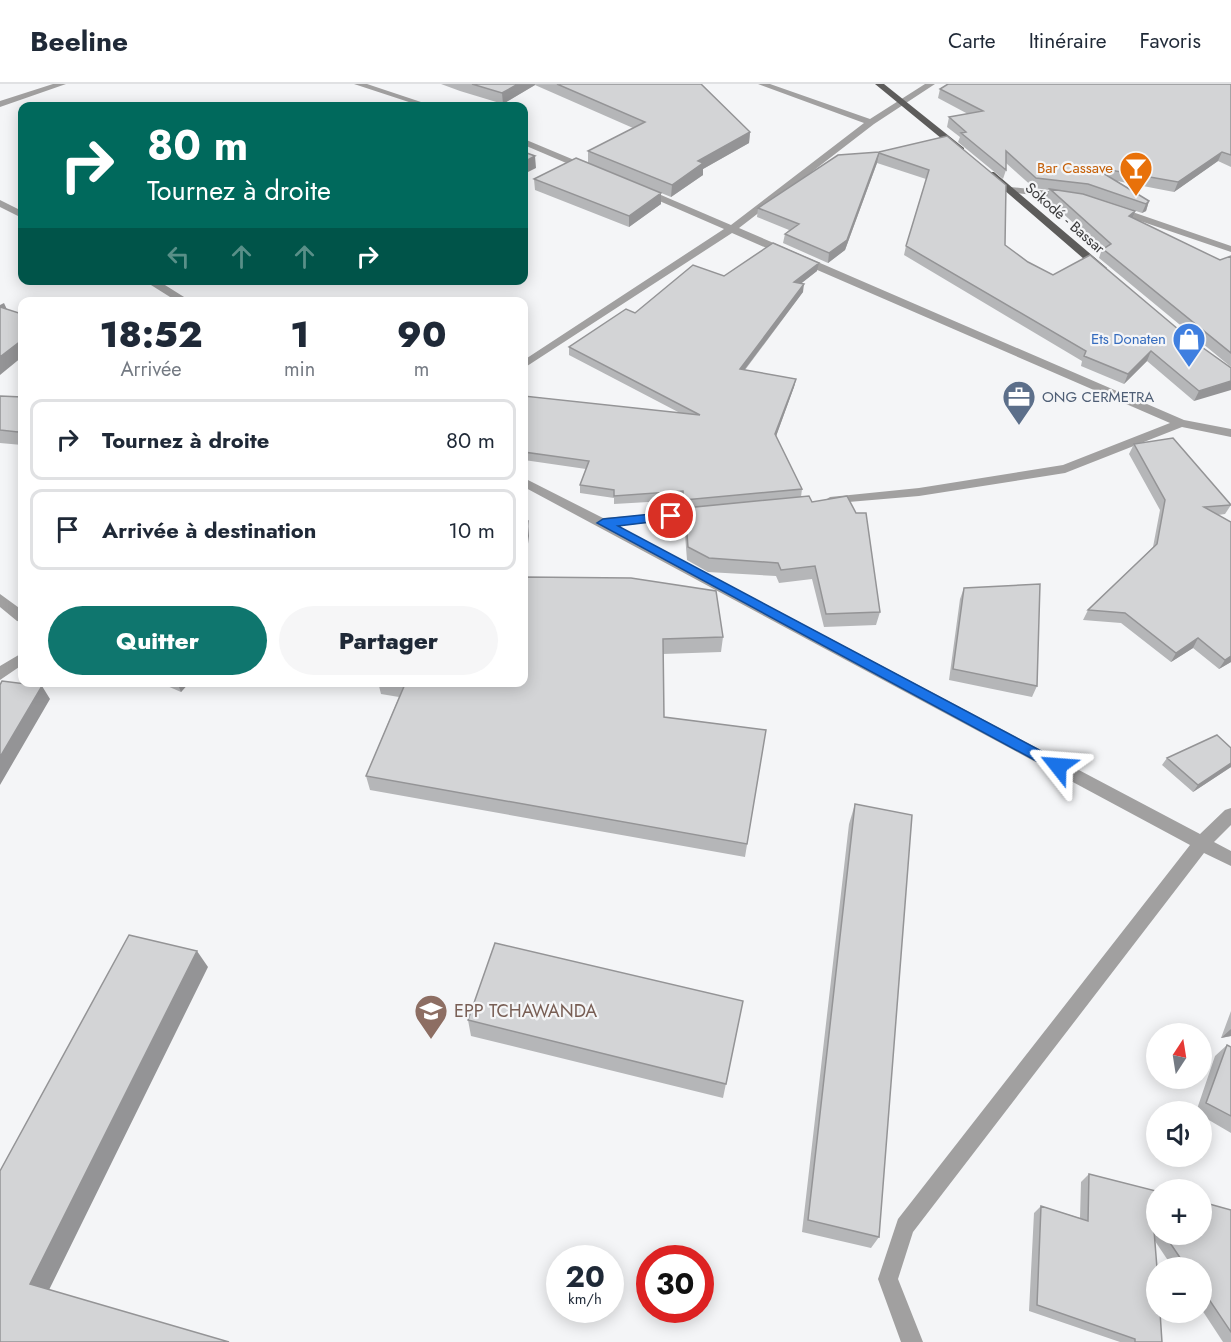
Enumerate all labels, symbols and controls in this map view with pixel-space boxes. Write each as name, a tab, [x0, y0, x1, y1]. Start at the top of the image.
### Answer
text: Beeline	[30, 21, 128, 62]
text: Carte	[948, 26, 996, 56]
text: Itinéraire	[1029, 26, 1107, 56]
text: Favoris	[1140, 26, 1201, 56]
text: 80 m	[147, 115, 248, 176]
icon: right	[48, 126, 126, 204]
bar icon: Bar Cassave	[1118, 150, 1154, 197]
place label: Bar Cassave	[1037, 157, 1113, 179]
text: Tournez à droite	[147, 171, 331, 210]
street label: Sokodé - Bassar	[1020, 177, 1110, 259]
icon: left	[162, 240, 195, 273]
icon: ahead	[225, 240, 258, 273]
icon: ahead	[288, 240, 321, 273]
icon: right	[351, 240, 384, 273]
text: 18:52	[100, 308, 202, 360]
text: 1	[290, 308, 309, 360]
text: 90	[397, 308, 446, 360]
shop icon: Ets Donaten	[1171, 321, 1207, 368]
place label: Ets Donaten	[1091, 328, 1166, 350]
text: Arrivée	[120, 355, 182, 384]
text: min	[284, 355, 315, 384]
text: m	[414, 355, 429, 384]
office icon: ONG CERMETRA	[1001, 379, 1037, 426]
place label: ONG CERMETRA	[1042, 386, 1154, 408]
icon: right	[51, 423, 84, 456]
text: Tournez à droite	[102, 424, 269, 456]
text: 80 m	[446, 424, 495, 456]
pin	[645, 490, 696, 541]
icon: arrive	[654, 499, 687, 532]
icon: arrive	[51, 513, 84, 546]
text: Arrivée à destination	[102, 514, 316, 546]
text: 10 m	[448, 514, 495, 546]
button: Quitter	[48, 606, 267, 675]
button: Partager	[279, 606, 498, 675]
position arrow	[1026, 734, 1090, 798]
school or university icon: EPP TCHAWANDA	[413, 993, 449, 1040]
place label: EPP TCHAWANDA	[454, 998, 597, 1024]
north arrow	[1146, 1023, 1212, 1089]
map controls	[1146, 1023, 1212, 1323]
button: sound	[1146, 1101, 1212, 1167]
button: +	[1146, 1179, 1212, 1245]
speed limit sign: 30	[636, 1245, 714, 1323]
text: 20	[565, 1255, 605, 1298]
button: −	[1146, 1257, 1212, 1323]
text: km/h	[568, 1288, 602, 1310]

